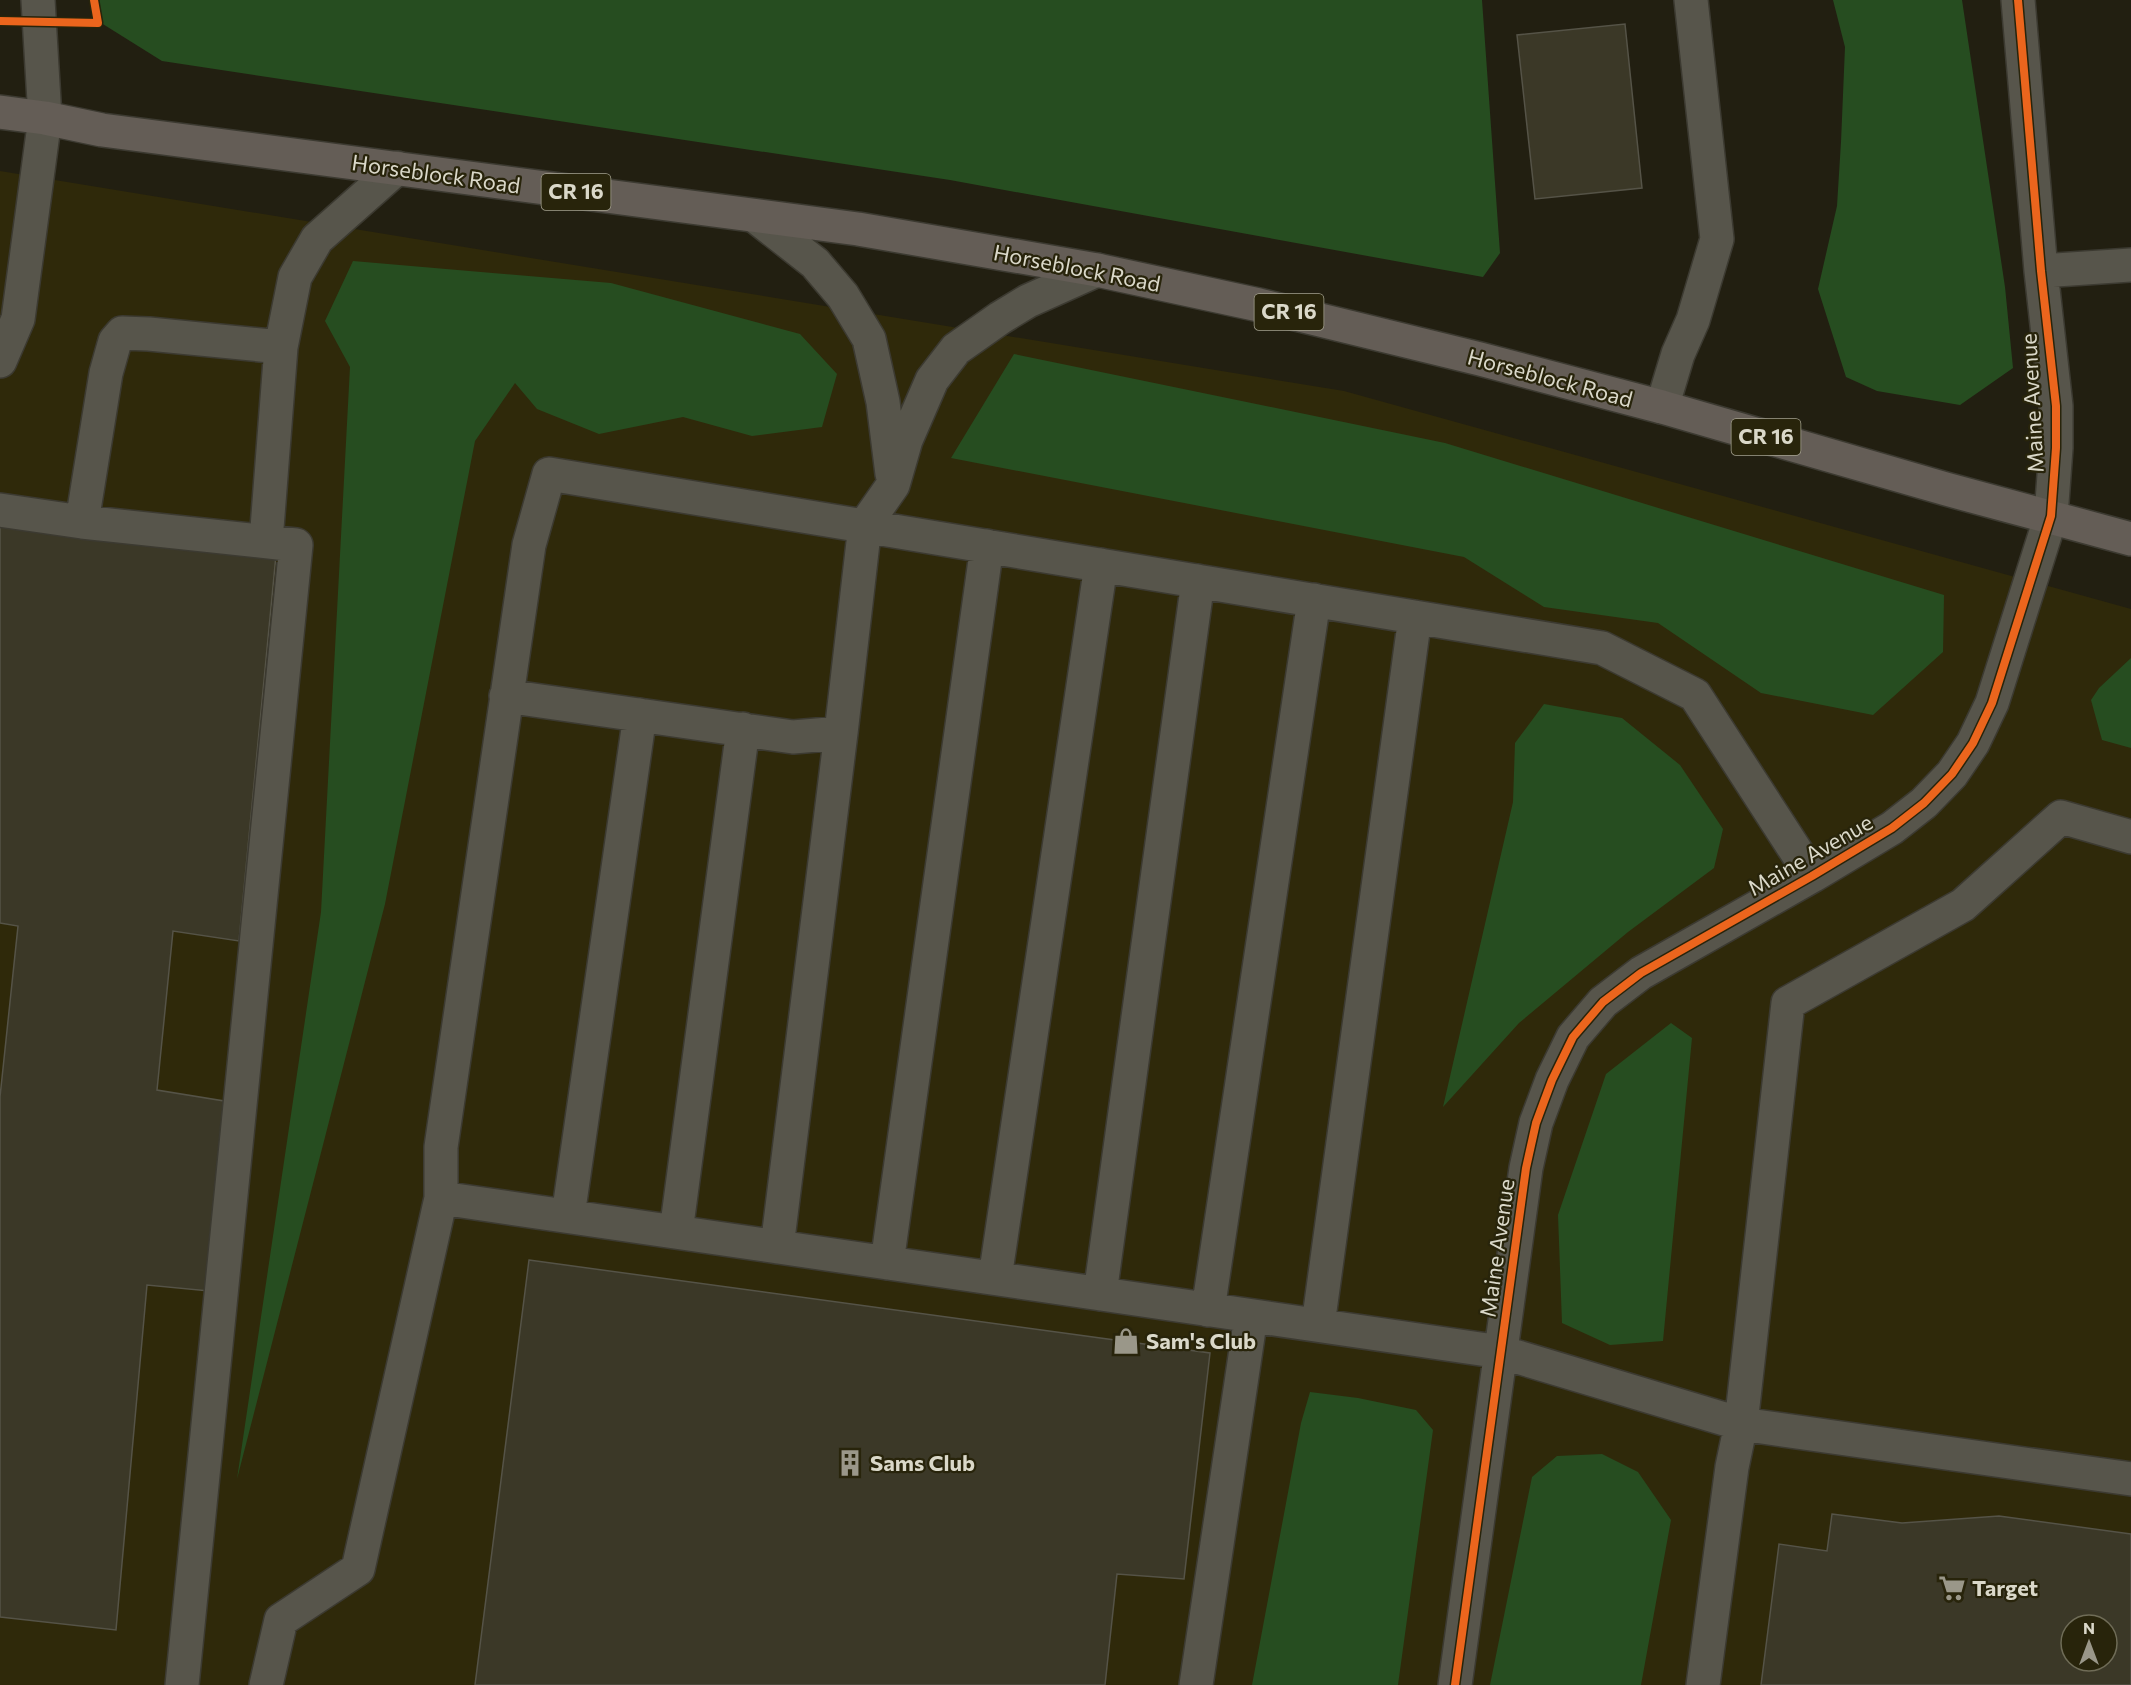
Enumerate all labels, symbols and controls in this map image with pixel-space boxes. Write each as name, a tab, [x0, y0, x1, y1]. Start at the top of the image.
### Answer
street label: Horseblock Road	[350, 148, 522, 199]
road number: CR 16	[542, 174, 610, 210]
street label: Horseblock Road	[991, 238, 1163, 297]
road number: CR 16	[1254, 294, 1324, 330]
street label: Maine Avenue	[2014, 333, 2049, 474]
street label: Horseblock Road	[1465, 343, 1636, 413]
road number: CR 16	[1732, 419, 1800, 455]
street label: Maine Avenue	[1742, 808, 1877, 901]
street label: Maine Avenue	[1473, 1177, 1520, 1319]
shop icon: Sam's Club	[1111, 1326, 1141, 1356]
place label: Sam's Club	[1146, 1327, 1256, 1354]
building icon: Sams Club	[835, 1448, 865, 1478]
place label: Sams Club	[870, 1449, 975, 1476]
supermarket icon: Target	[1937, 1573, 1967, 1603]
place label: Target	[1972, 1574, 2038, 1601]
north arrow	[2059, 1613, 2119, 1673]
text: N	[2083, 1618, 2095, 1637]

